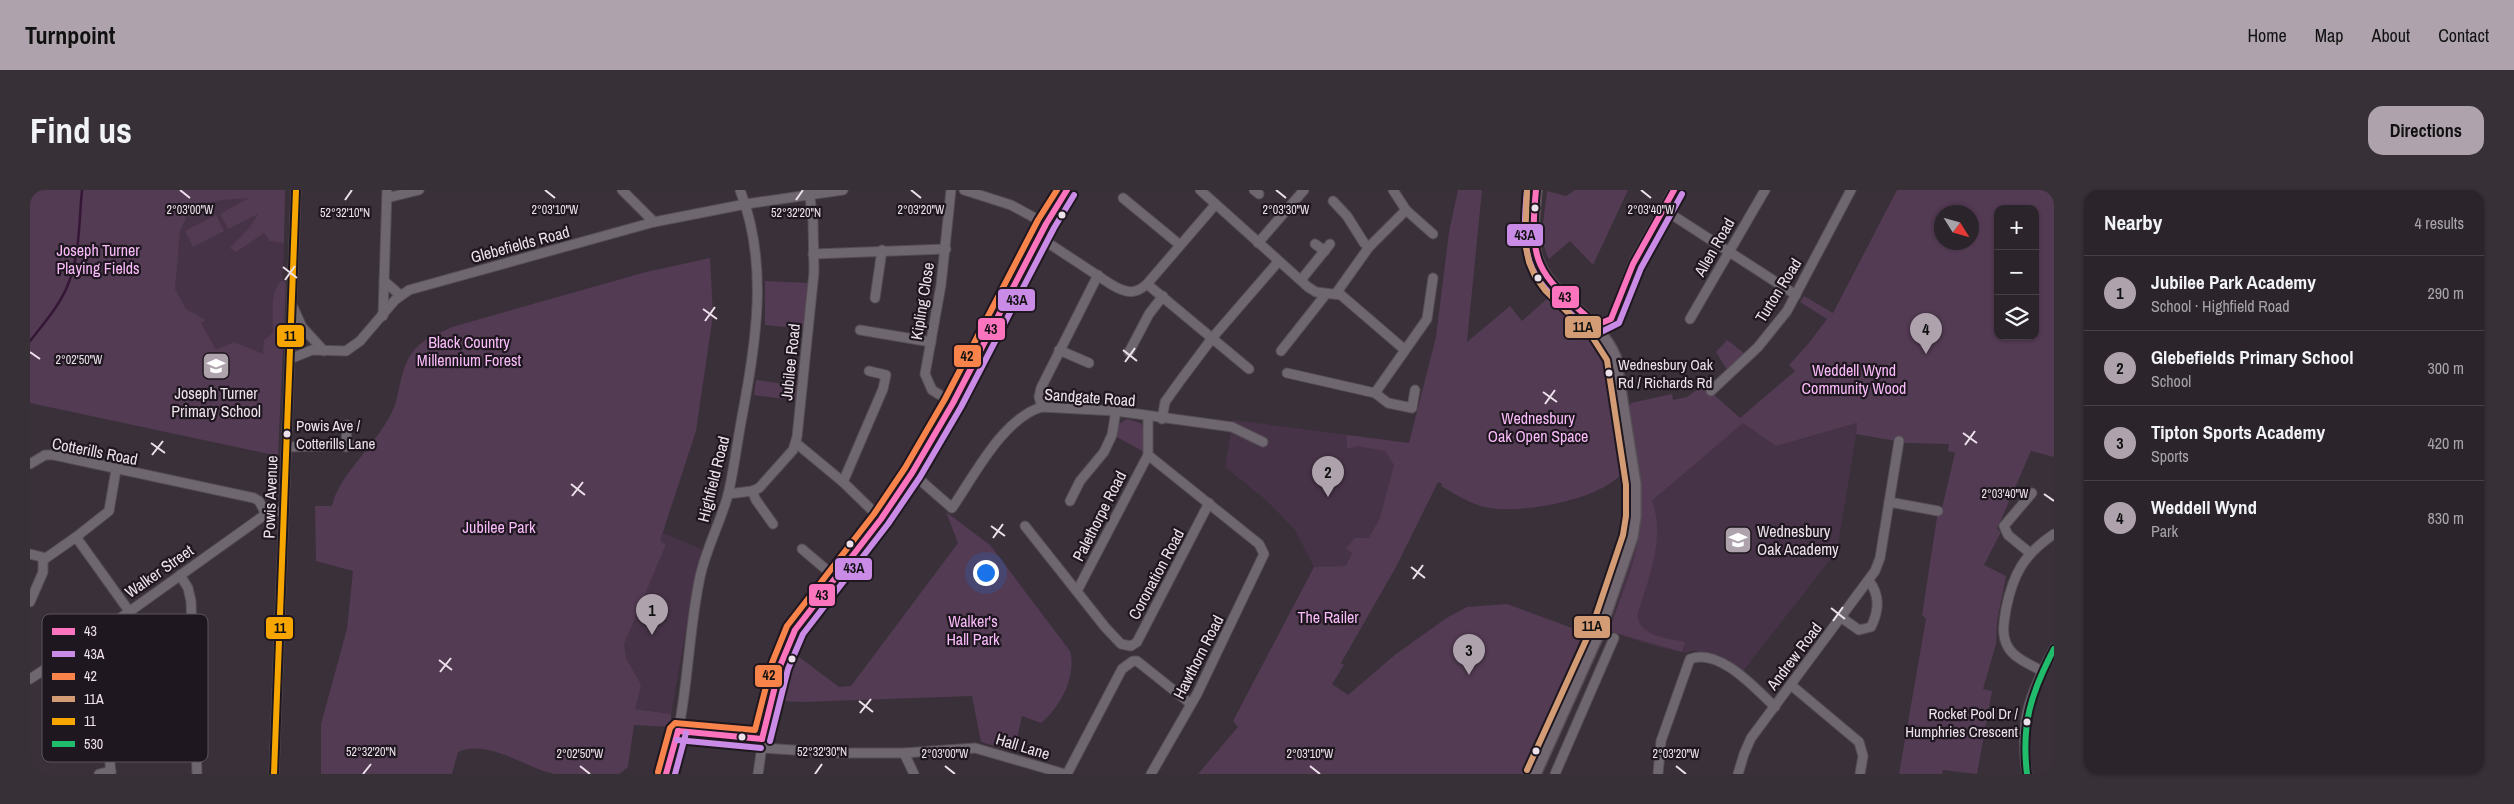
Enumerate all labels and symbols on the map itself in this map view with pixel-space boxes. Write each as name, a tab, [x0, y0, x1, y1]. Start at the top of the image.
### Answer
text: 2°03'00"W	[167, 202, 214, 218]
text: 2°03'10"W	[532, 202, 579, 218]
text: 2°03'20"W	[898, 202, 945, 218]
text: 2°03'30"W	[1263, 202, 1310, 218]
text: 2°03'40"W	[1628, 202, 1675, 218]
unlabelled marker	[1530, 203, 1540, 213]
text: 52°32'10"N	[320, 205, 370, 221]
text: 52°32'20"N	[771, 205, 821, 221]
north arrow	[1934, 205, 1979, 250]
unlabelled marker	[1057, 210, 1067, 220]
street label: Allen Road	[1688, 214, 1740, 281]
street label: Glebefields Road	[468, 220, 572, 268]
line badge: 43A	[1506, 223, 1544, 247]
text: 43A	[1514, 226, 1536, 244]
park label: Joseph Turner Playing Fields	[56, 239, 140, 279]
street label: Turton Road	[1750, 254, 1806, 326]
street label: Kipling Close	[905, 261, 939, 341]
unlabelled marker	[1533, 273, 1543, 283]
line badge: 43	[1551, 285, 1580, 309]
line badge: 43A	[997, 288, 1036, 312]
text: 43	[1559, 288, 1571, 306]
text: 43A	[1006, 291, 1028, 309]
pin: 4	[1910, 313, 1942, 354]
line badge: 11A	[1564, 315, 1602, 339]
line badge: 43	[977, 317, 1006, 341]
text: 11A	[1573, 318, 1594, 336]
text: 43	[985, 320, 997, 338]
street label: Jubilee Road	[775, 322, 805, 402]
line badge: 11	[276, 324, 305, 348]
text: 11	[284, 327, 297, 345]
park label: Black Country Millennium Forest	[417, 331, 522, 371]
line badge: 42	[953, 344, 982, 368]
text: 42	[961, 347, 973, 365]
school or university icon: Joseph Turner Primary School	[201, 351, 231, 381]
text: 2°02'50"W	[56, 352, 103, 368]
place label: Wednesbury Oak Rd / Richards Rd	[1618, 354, 1714, 393]
park label: Weddell Wynd Community Wood	[1802, 359, 1906, 399]
marker: Wednesbury Oak Rd / Richards Rd	[1604, 368, 1614, 378]
place label: Joseph Turner Primary School	[171, 382, 261, 422]
street label: Sandgate Road	[1044, 383, 1136, 411]
park label: Wednesbury Oak Open Space	[1488, 407, 1588, 447]
place label: Powis Ave / Cotterills Lane	[296, 415, 375, 454]
marker: Powis Ave / Cotterills Lane	[282, 429, 292, 439]
street label: Cotterills Road	[50, 432, 140, 470]
street label: Highfield Road	[692, 434, 734, 524]
street label: Powis Avenue	[258, 455, 282, 539]
pin: 2	[1312, 456, 1344, 497]
street label: Palethorpe Road	[1067, 467, 1131, 565]
text: 2°03'40"W	[1982, 486, 2029, 502]
park label: Jubilee Park	[463, 516, 536, 538]
place label: Wednesbury Oak Academy	[1757, 520, 1839, 560]
street label: Coronation Road	[1123, 525, 1189, 623]
school or university icon: Wednesbury Oak Academy	[1723, 525, 1753, 555]
street label: Walker Street	[120, 539, 198, 603]
unlabelled marker	[845, 539, 855, 549]
line badge: 43A	[834, 557, 873, 581]
text: 43A	[843, 559, 865, 577]
your location	[973, 560, 999, 586]
line badge: 43	[808, 583, 836, 607]
text: 43	[816, 586, 828, 604]
pin: 1	[636, 594, 668, 635]
park label: The Railer	[1297, 606, 1359, 628]
park label: Walker's Hall Park	[946, 610, 1000, 650]
street label: Hawthorn Road	[1168, 611, 1228, 703]
legend	[42, 614, 208, 762]
line badge: 11A	[1573, 615, 1611, 639]
line badge: 11	[265, 616, 294, 640]
text: 11A	[1582, 617, 1603, 635]
street label: Andrew Road	[1761, 618, 1827, 695]
text: 11	[274, 619, 287, 637]
text: 43	[84, 622, 97, 640]
pin: 3	[1453, 634, 1485, 675]
text: 43A	[84, 645, 105, 663]
unlabelled marker	[787, 654, 797, 664]
line badge: 42	[754, 664, 783, 688]
text: 42	[763, 666, 775, 684]
text: 42	[84, 667, 97, 685]
text: 11A	[84, 690, 104, 708]
place label: Rocket Pool Dr / Humphries Crescent	[1905, 703, 2019, 742]
text: 11	[84, 712, 97, 730]
marker: Rocket Pool Dr / Humphries Crescent	[2022, 717, 2032, 727]
street label: Hall Lane	[993, 727, 1053, 765]
unlabelled marker	[737, 732, 747, 742]
text: 530	[84, 735, 103, 753]
text: 52°32'20"N	[346, 744, 396, 760]
text: 52°32'30"N	[797, 744, 847, 760]
text: 2°02'50"W	[557, 746, 604, 762]
text: 2°03'00"W	[922, 746, 969, 762]
text: 2°03'10"W	[1287, 746, 1334, 762]
unlabelled marker	[1531, 746, 1541, 756]
text: 2°03'20"W	[1653, 746, 1700, 762]

